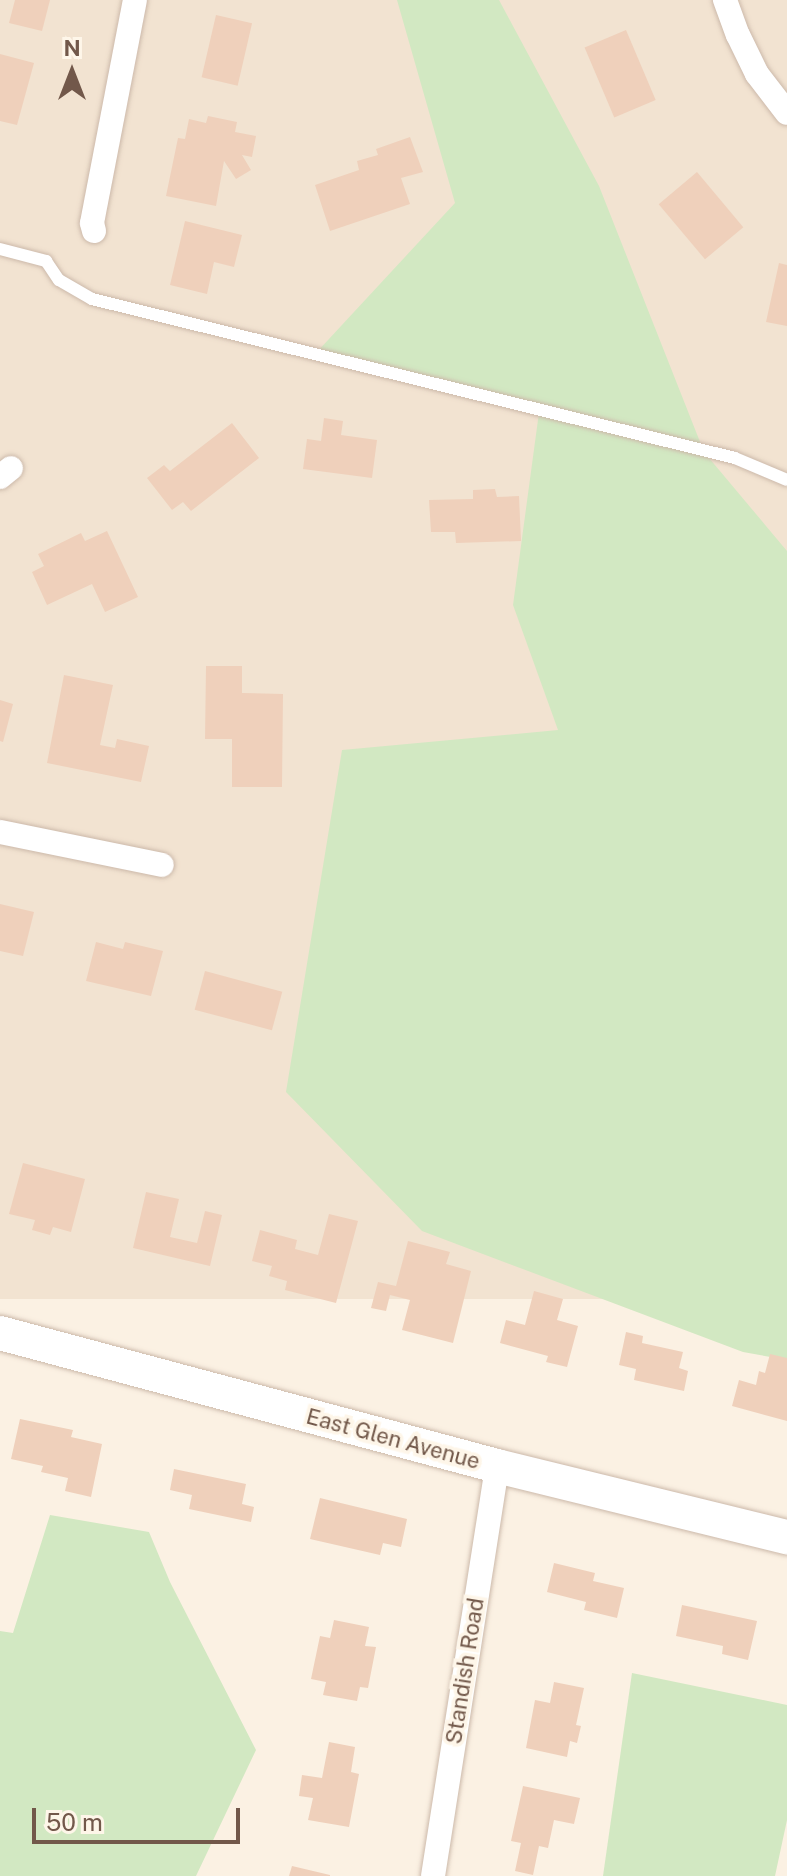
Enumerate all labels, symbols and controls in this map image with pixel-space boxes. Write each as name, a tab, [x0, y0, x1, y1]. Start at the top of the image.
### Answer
north arrow	[32, 32, 112, 112]
text: N	[63, 35, 81, 61]
street label: East Glen Avenue	[303, 1403, 483, 1475]
street label: Standish Road	[440, 1596, 490, 1746]
scale bar	[36, 1792, 244, 1842]
text: 50 m	[46, 1808, 103, 1836]

